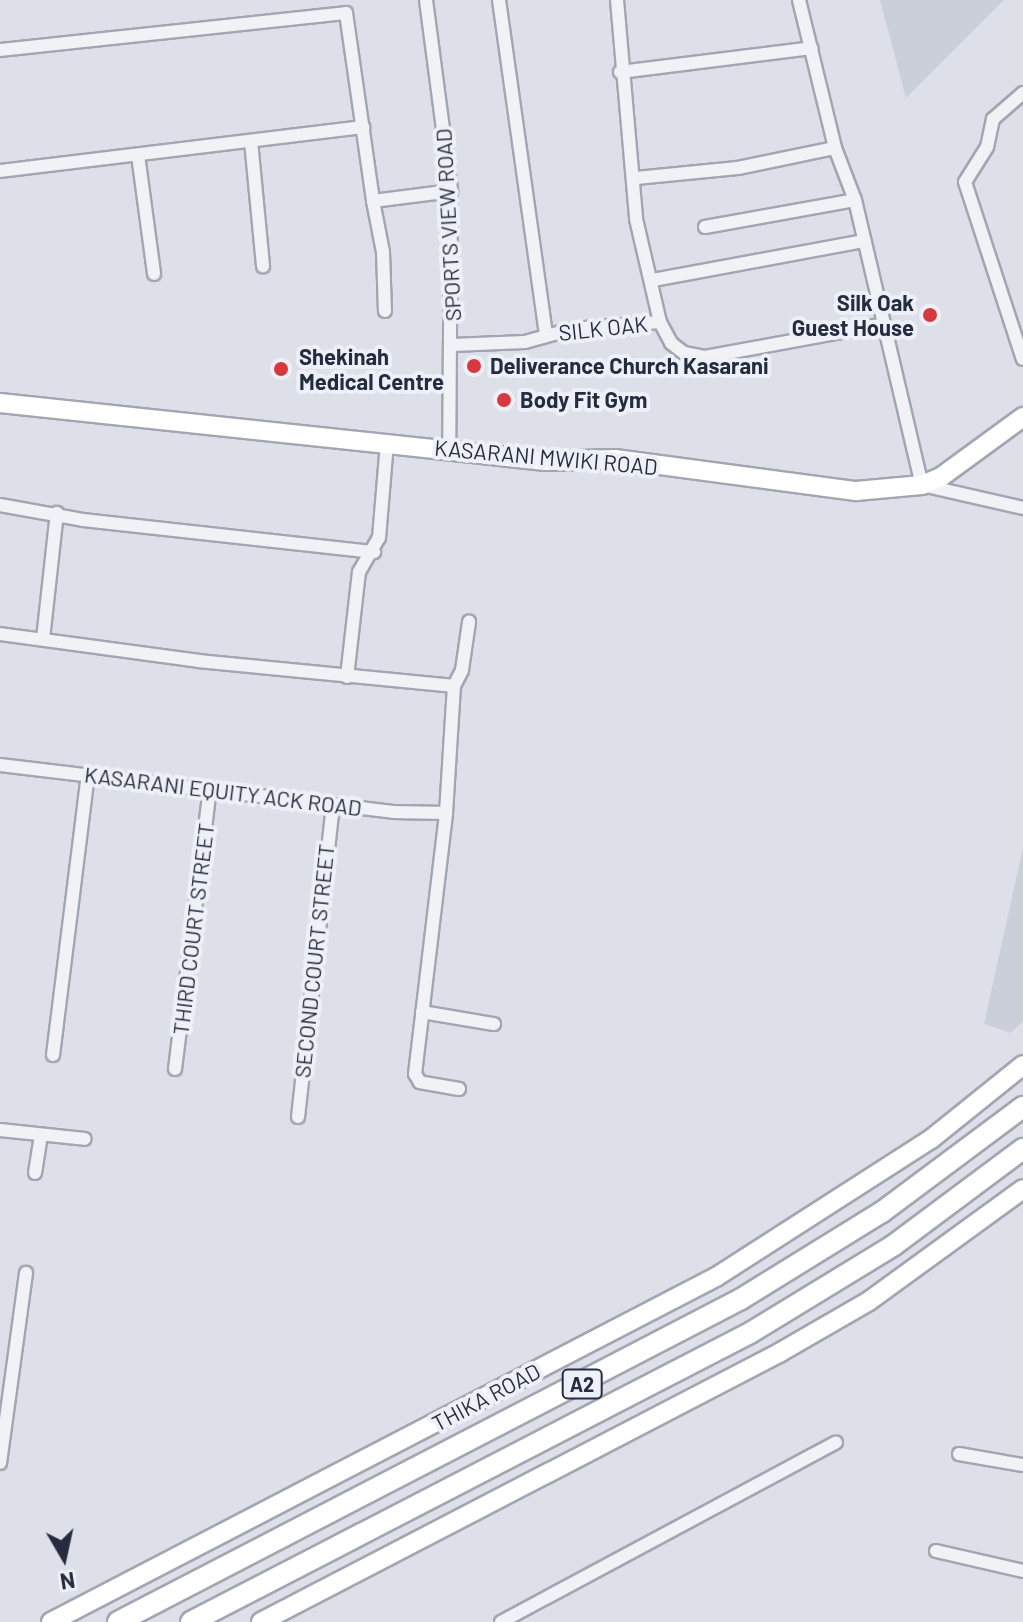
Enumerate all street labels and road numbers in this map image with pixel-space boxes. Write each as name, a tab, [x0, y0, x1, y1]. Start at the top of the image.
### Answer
street label: SPORTS VIEW ROAD	[430, 128, 466, 322]
street label: SILK OAK	[557, 310, 649, 346]
street label: KASARANI MWIKI ROAD	[433, 434, 659, 480]
street label: KASARANI EQUITY ACK ROAD	[83, 761, 363, 821]
street label: THIRD COURT STREET	[167, 822, 219, 1036]
street label: SECOND COURT STREET	[289, 843, 339, 1079]
street label: THIKA ROAD	[428, 1358, 544, 1436]
road number: A2	[560, 1368, 604, 1400]

